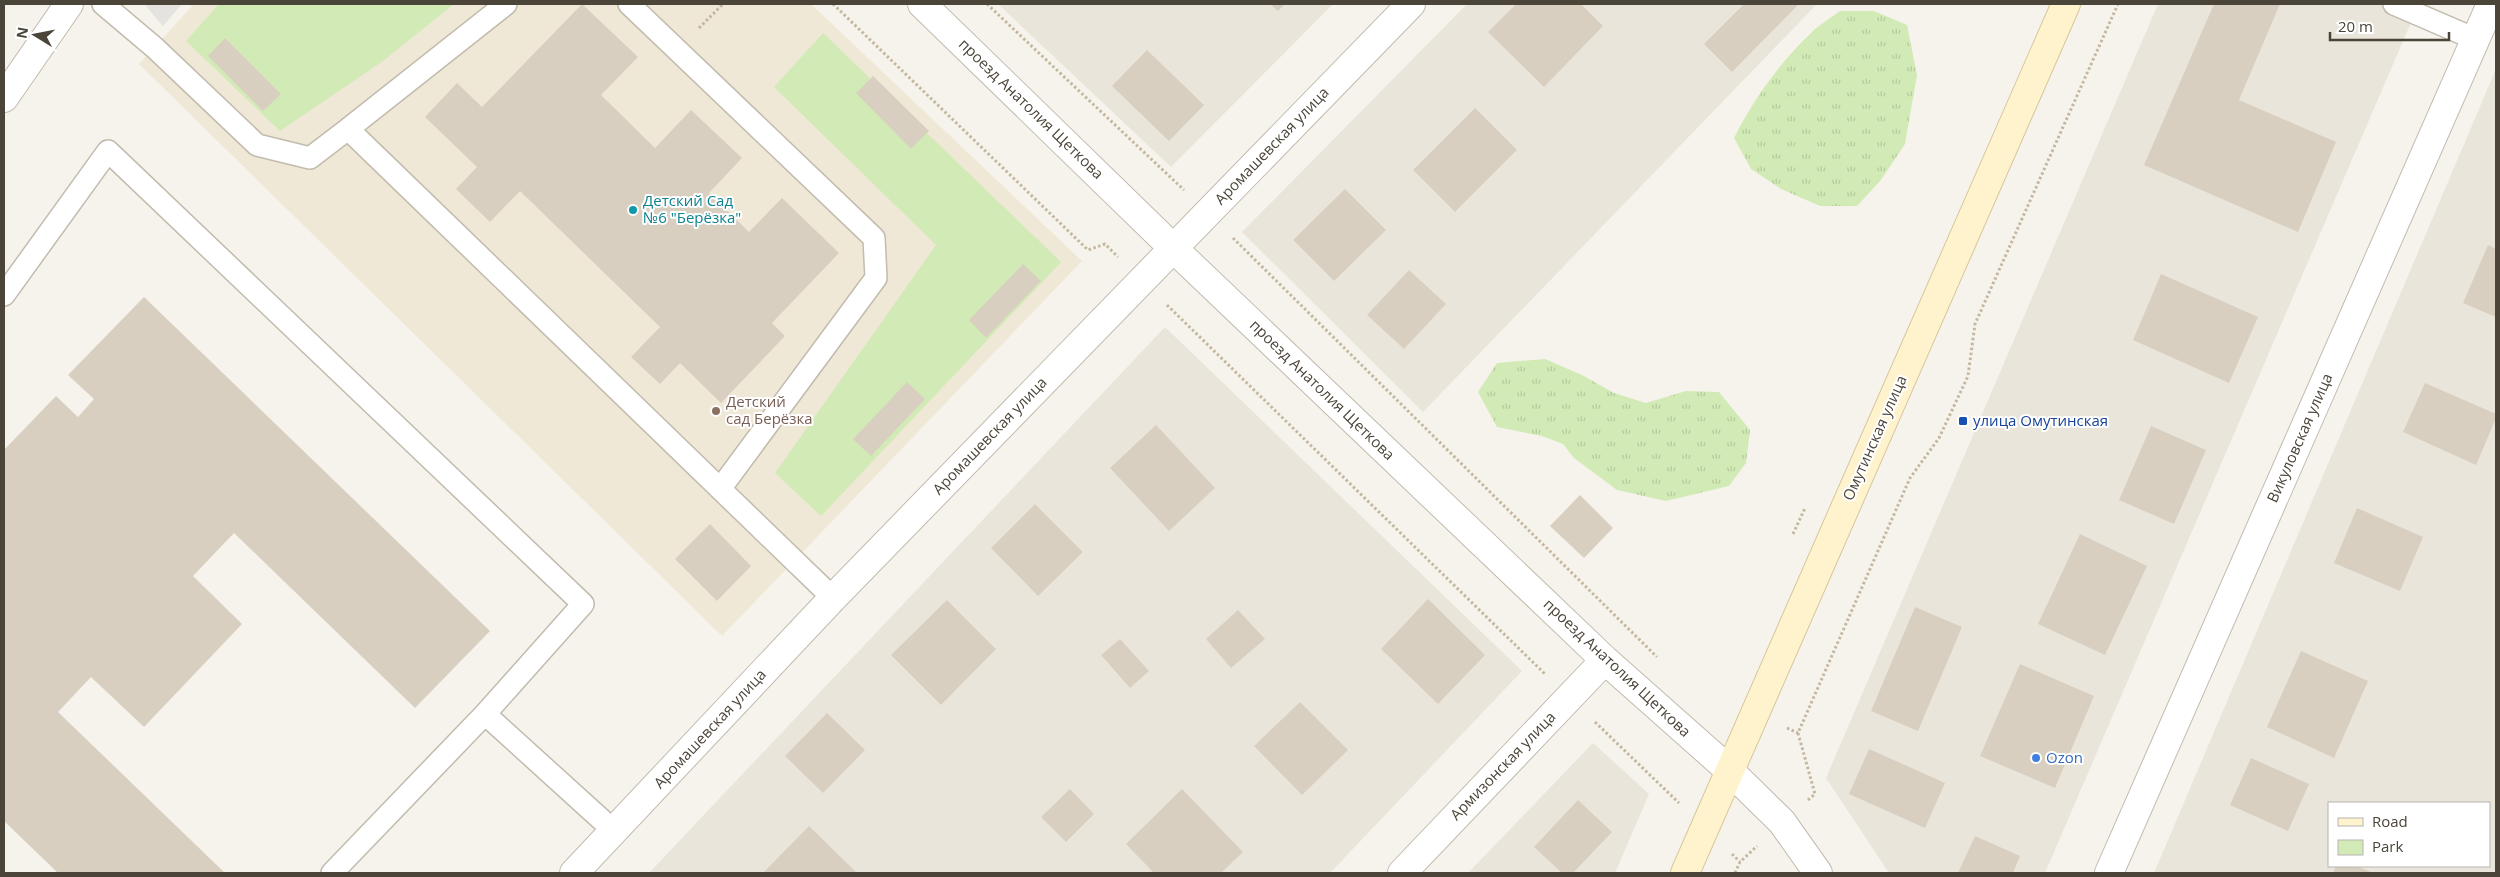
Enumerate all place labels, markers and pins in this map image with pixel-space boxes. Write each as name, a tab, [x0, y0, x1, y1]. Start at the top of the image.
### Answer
place label: Детский Сад №6 "Берёзка"	[643, 190, 741, 227]
marker: Детский Сад №6 "Берёзка"	[627, 204, 639, 216]
place label: Детский сад Берёзка	[726, 391, 813, 428]
marker: Детский сад Берёзка	[710, 405, 722, 417]
place label: улица Омутинская	[1973, 410, 2108, 430]
marker: улица Омутинская	[1957, 415, 1969, 427]
place label: Ozon	[2046, 747, 2083, 767]
marker: Ozon	[2030, 752, 2042, 764]

